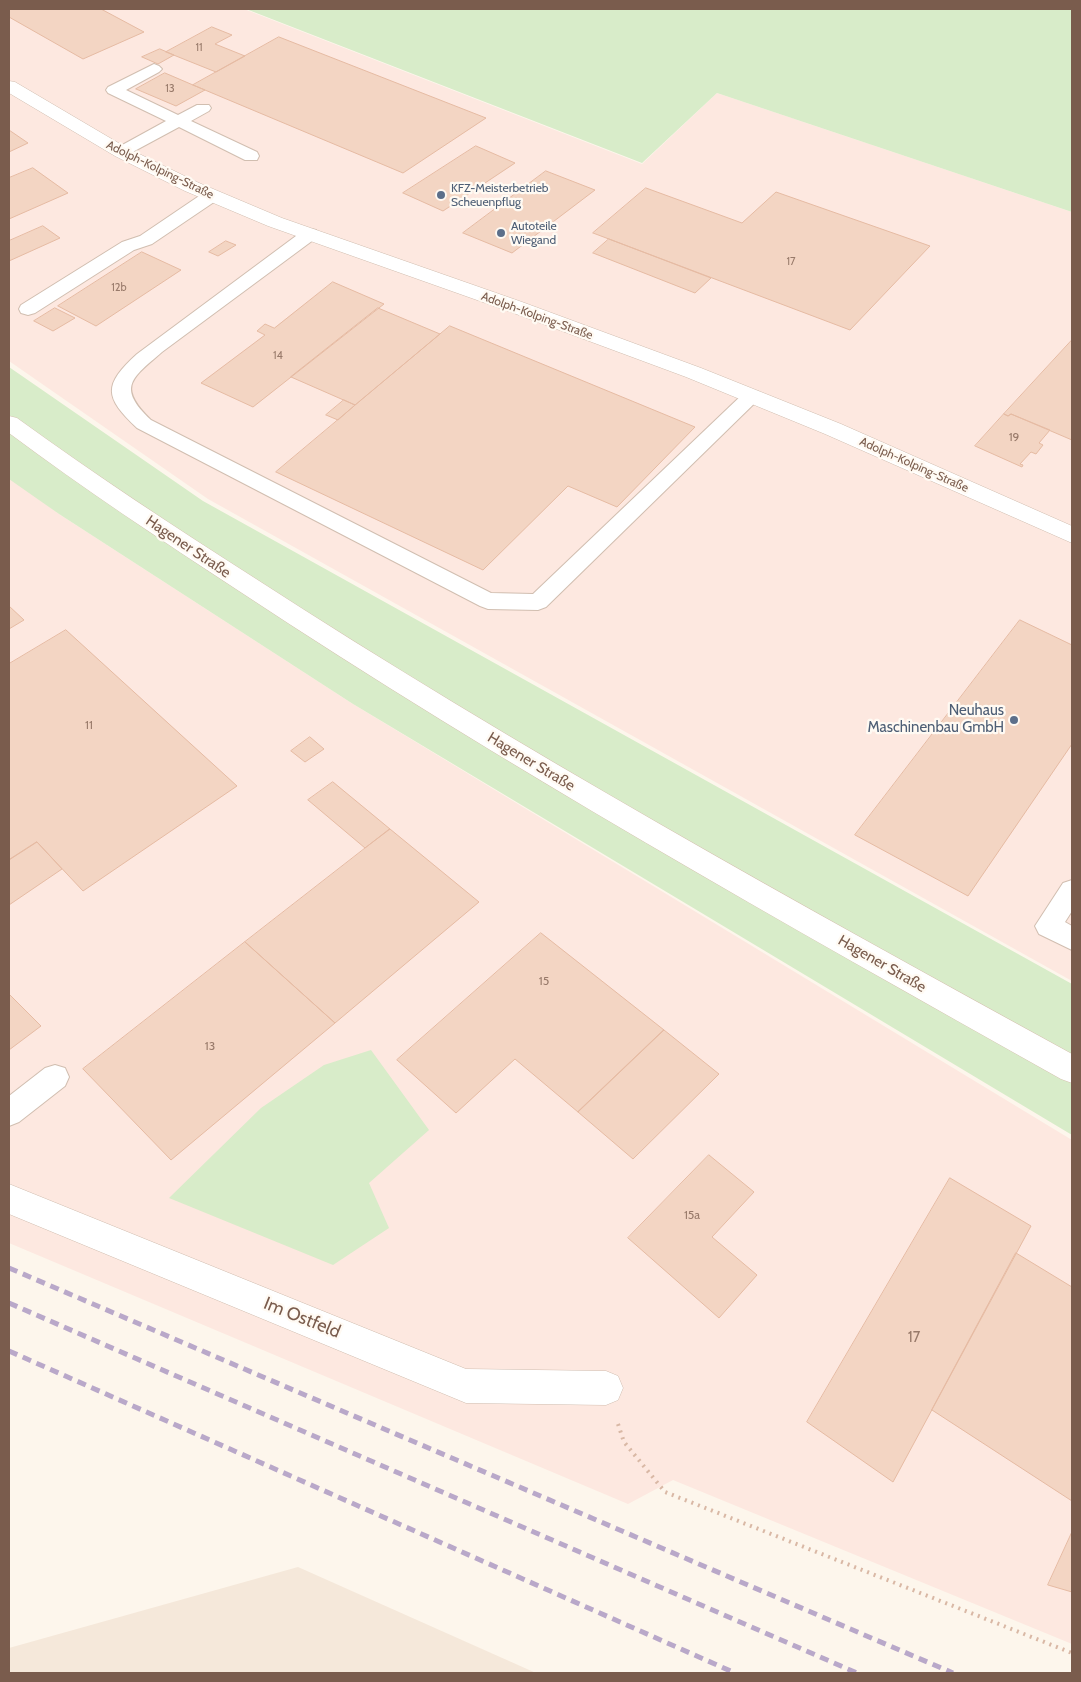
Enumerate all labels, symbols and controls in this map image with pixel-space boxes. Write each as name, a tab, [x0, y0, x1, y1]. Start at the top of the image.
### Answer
house number: 11	[195, 41, 203, 55]
house number: 13	[165, 82, 175, 96]
street label: Adolph-Kolping-Straße	[104, 138, 216, 202]
place label: KFZ-Meisterbetrieb Scheuenpflug	[451, 181, 548, 209]
marker: KFZ-Meisterbetrieb Scheuenpflug	[435, 189, 447, 201]
place label: Autoteile Wiegand	[511, 219, 557, 247]
marker: Autoteile Wiegand	[495, 227, 507, 239]
house number: 17	[786, 255, 796, 269]
house number: 12b	[111, 281, 127, 295]
street label: Adolph-Kolping-Straße	[479, 289, 595, 343]
house number: 14	[273, 349, 283, 363]
house number: 19	[1009, 430, 1019, 444]
street label: Adolph-Kolping-Straße	[857, 434, 971, 496]
street label: Hagener Straße	[142, 512, 234, 582]
place label: Neuhaus Maschinenbau GmbH	[867, 702, 1004, 737]
marker: Neuhaus Maschinenbau GmbH	[1008, 714, 1020, 726]
house number: 11	[85, 718, 93, 732]
street label: Hagener Straße	[484, 729, 578, 795]
street label: Hagener Straße	[835, 932, 929, 996]
house number: 15	[539, 974, 549, 988]
house number: 13	[205, 1039, 215, 1053]
house number: 15a	[684, 1208, 700, 1222]
street label: Im Ostfeld	[261, 1293, 343, 1343]
house number: 17	[908, 1329, 920, 1347]

